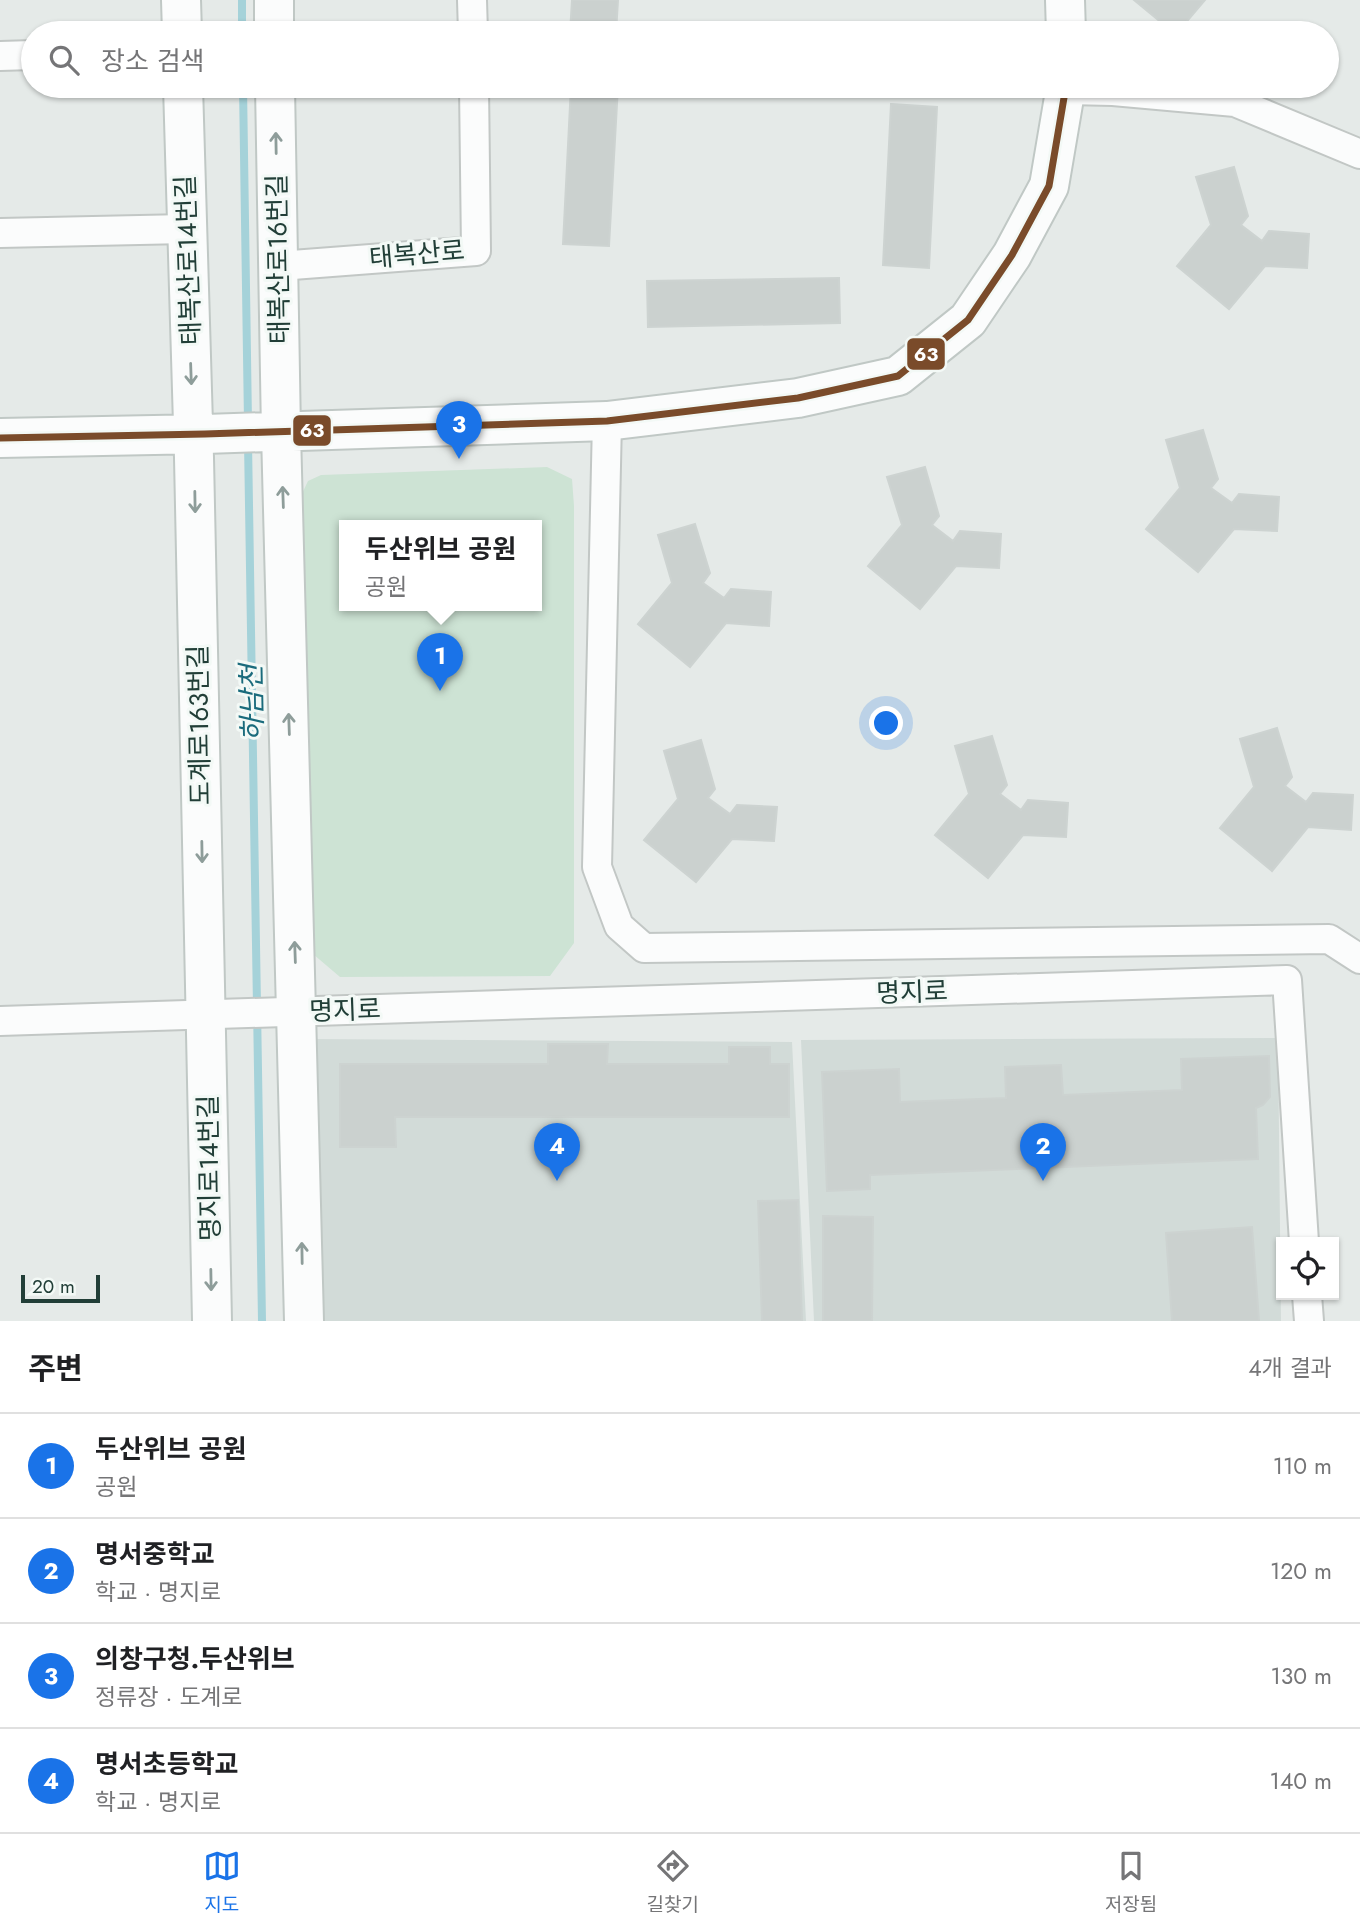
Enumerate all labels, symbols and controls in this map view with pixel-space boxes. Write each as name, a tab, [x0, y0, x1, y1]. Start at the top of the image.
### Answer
search box	[21, 21, 1339, 98]
icon: search	[45, 41, 83, 79]
text: 장소 검색	[101, 42, 204, 80]
one-way arrow	[270, 132, 283, 155]
street label: 태복산로14번길	[166, 174, 210, 346]
street label: 태복산로16번길	[258, 174, 298, 344]
street label: 태복산로	[368, 231, 466, 277]
line badge: 63	[906, 337, 946, 371]
text: 63	[914, 341, 938, 368]
one-way arrow	[184, 363, 198, 386]
pin: 3	[436, 401, 482, 459]
line badge: 63	[292, 414, 332, 447]
text: 63	[300, 417, 324, 444]
one-way arrow	[276, 486, 289, 509]
one-way arrow	[188, 491, 201, 514]
popup	[339, 520, 542, 611]
text: 두산위브 공원	[365, 530, 516, 568]
text: 공원	[365, 570, 407, 604]
pin: 1	[417, 633, 463, 691]
street label: 도계로163번길	[179, 644, 219, 806]
water label: 하남천	[231, 661, 273, 742]
your location	[869, 706, 903, 740]
one-way arrow	[282, 713, 295, 736]
one-way arrow	[195, 841, 208, 864]
one-way arrow	[288, 941, 301, 964]
street label: 명지로	[875, 972, 949, 1012]
street label: 명지로	[308, 990, 382, 1030]
street label: 명지로14번길	[189, 1094, 229, 1242]
pin: 4	[534, 1123, 580, 1181]
pin: 2	[1020, 1123, 1066, 1181]
map controls	[1276, 1237, 1339, 1300]
button: locate	[1276, 1237, 1339, 1300]
one-way arrow	[296, 1242, 309, 1265]
one-way arrow	[205, 1268, 218, 1291]
scale bar	[21, 1272, 100, 1304]
text: 20 m	[32, 1273, 75, 1300]
text: 주변	[28, 1347, 83, 1390]
text: 4개 결과	[1248, 1351, 1332, 1385]
text: 두산위브 공원	[95, 1430, 246, 1468]
text: 1	[45, 1449, 57, 1483]
text: 110 m	[1273, 1449, 1332, 1483]
text: 공원	[95, 1470, 137, 1504]
text: 명서중학교	[95, 1535, 215, 1573]
text: 2	[43, 1554, 59, 1588]
text: 120 m	[1270, 1554, 1332, 1588]
text: 학교 · 명지로	[95, 1575, 222, 1609]
text: 의창구청.두산위브	[95, 1640, 295, 1678]
text: 3	[44, 1659, 58, 1693]
text: 130 m	[1270, 1659, 1332, 1693]
text: 정류장 · 도계로	[95, 1680, 243, 1714]
text: 명서초등학교	[95, 1745, 239, 1783]
text: 4	[43, 1764, 59, 1798]
text: 140 m	[1270, 1764, 1332, 1798]
text: 학교 · 명지로	[95, 1785, 222, 1819]
tab: 지도	[203, 1847, 241, 1918]
tab: 길찾기	[647, 1847, 699, 1918]
tab: 저장됨	[1105, 1847, 1157, 1918]

